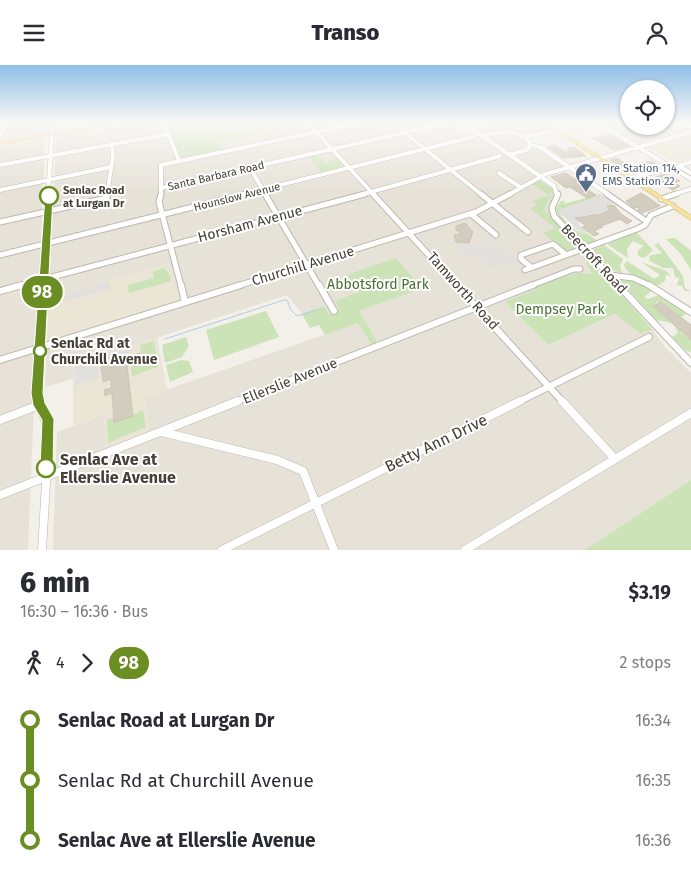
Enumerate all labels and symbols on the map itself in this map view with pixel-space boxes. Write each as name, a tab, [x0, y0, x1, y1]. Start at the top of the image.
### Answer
street label: Santa Barbara Road	[166, 159, 266, 193]
public building icon: Fire Station 114, EMS Station 22	[574, 162, 598, 193]
place label: Fire Station 114, EMS Station 22	[602, 162, 680, 188]
street label: Hounslow Avenue	[192, 180, 282, 214]
place label: Senlac Road at Lurgan Dr	[63, 184, 125, 210]
marker: Senlac Road at Lurgan Dr	[39, 186, 59, 206]
street label: Horsham Avenue	[196, 202, 304, 246]
street label: Beecroft Road	[557, 221, 631, 297]
street label: Churchill Avenue	[250, 242, 356, 290]
street label: Tamworth Road	[424, 249, 502, 333]
line badge: 98	[20, 276, 64, 308]
park label: Abbotsford Park	[327, 276, 430, 293]
park label: Dempsey Park	[515, 301, 605, 318]
place label: Senlac Rd at Churchill Avenue	[51, 335, 158, 368]
marker: Senlac Rd at Churchill Avenue	[33, 344, 47, 358]
street label: Ellerslie Avenue	[240, 354, 340, 408]
street label: Betty Ann Drive	[382, 410, 490, 476]
place label: Senlac Ave at Ellerslie Avenue	[60, 450, 176, 487]
marker: Senlac Ave at Ellerslie Avenue	[36, 458, 56, 478]

